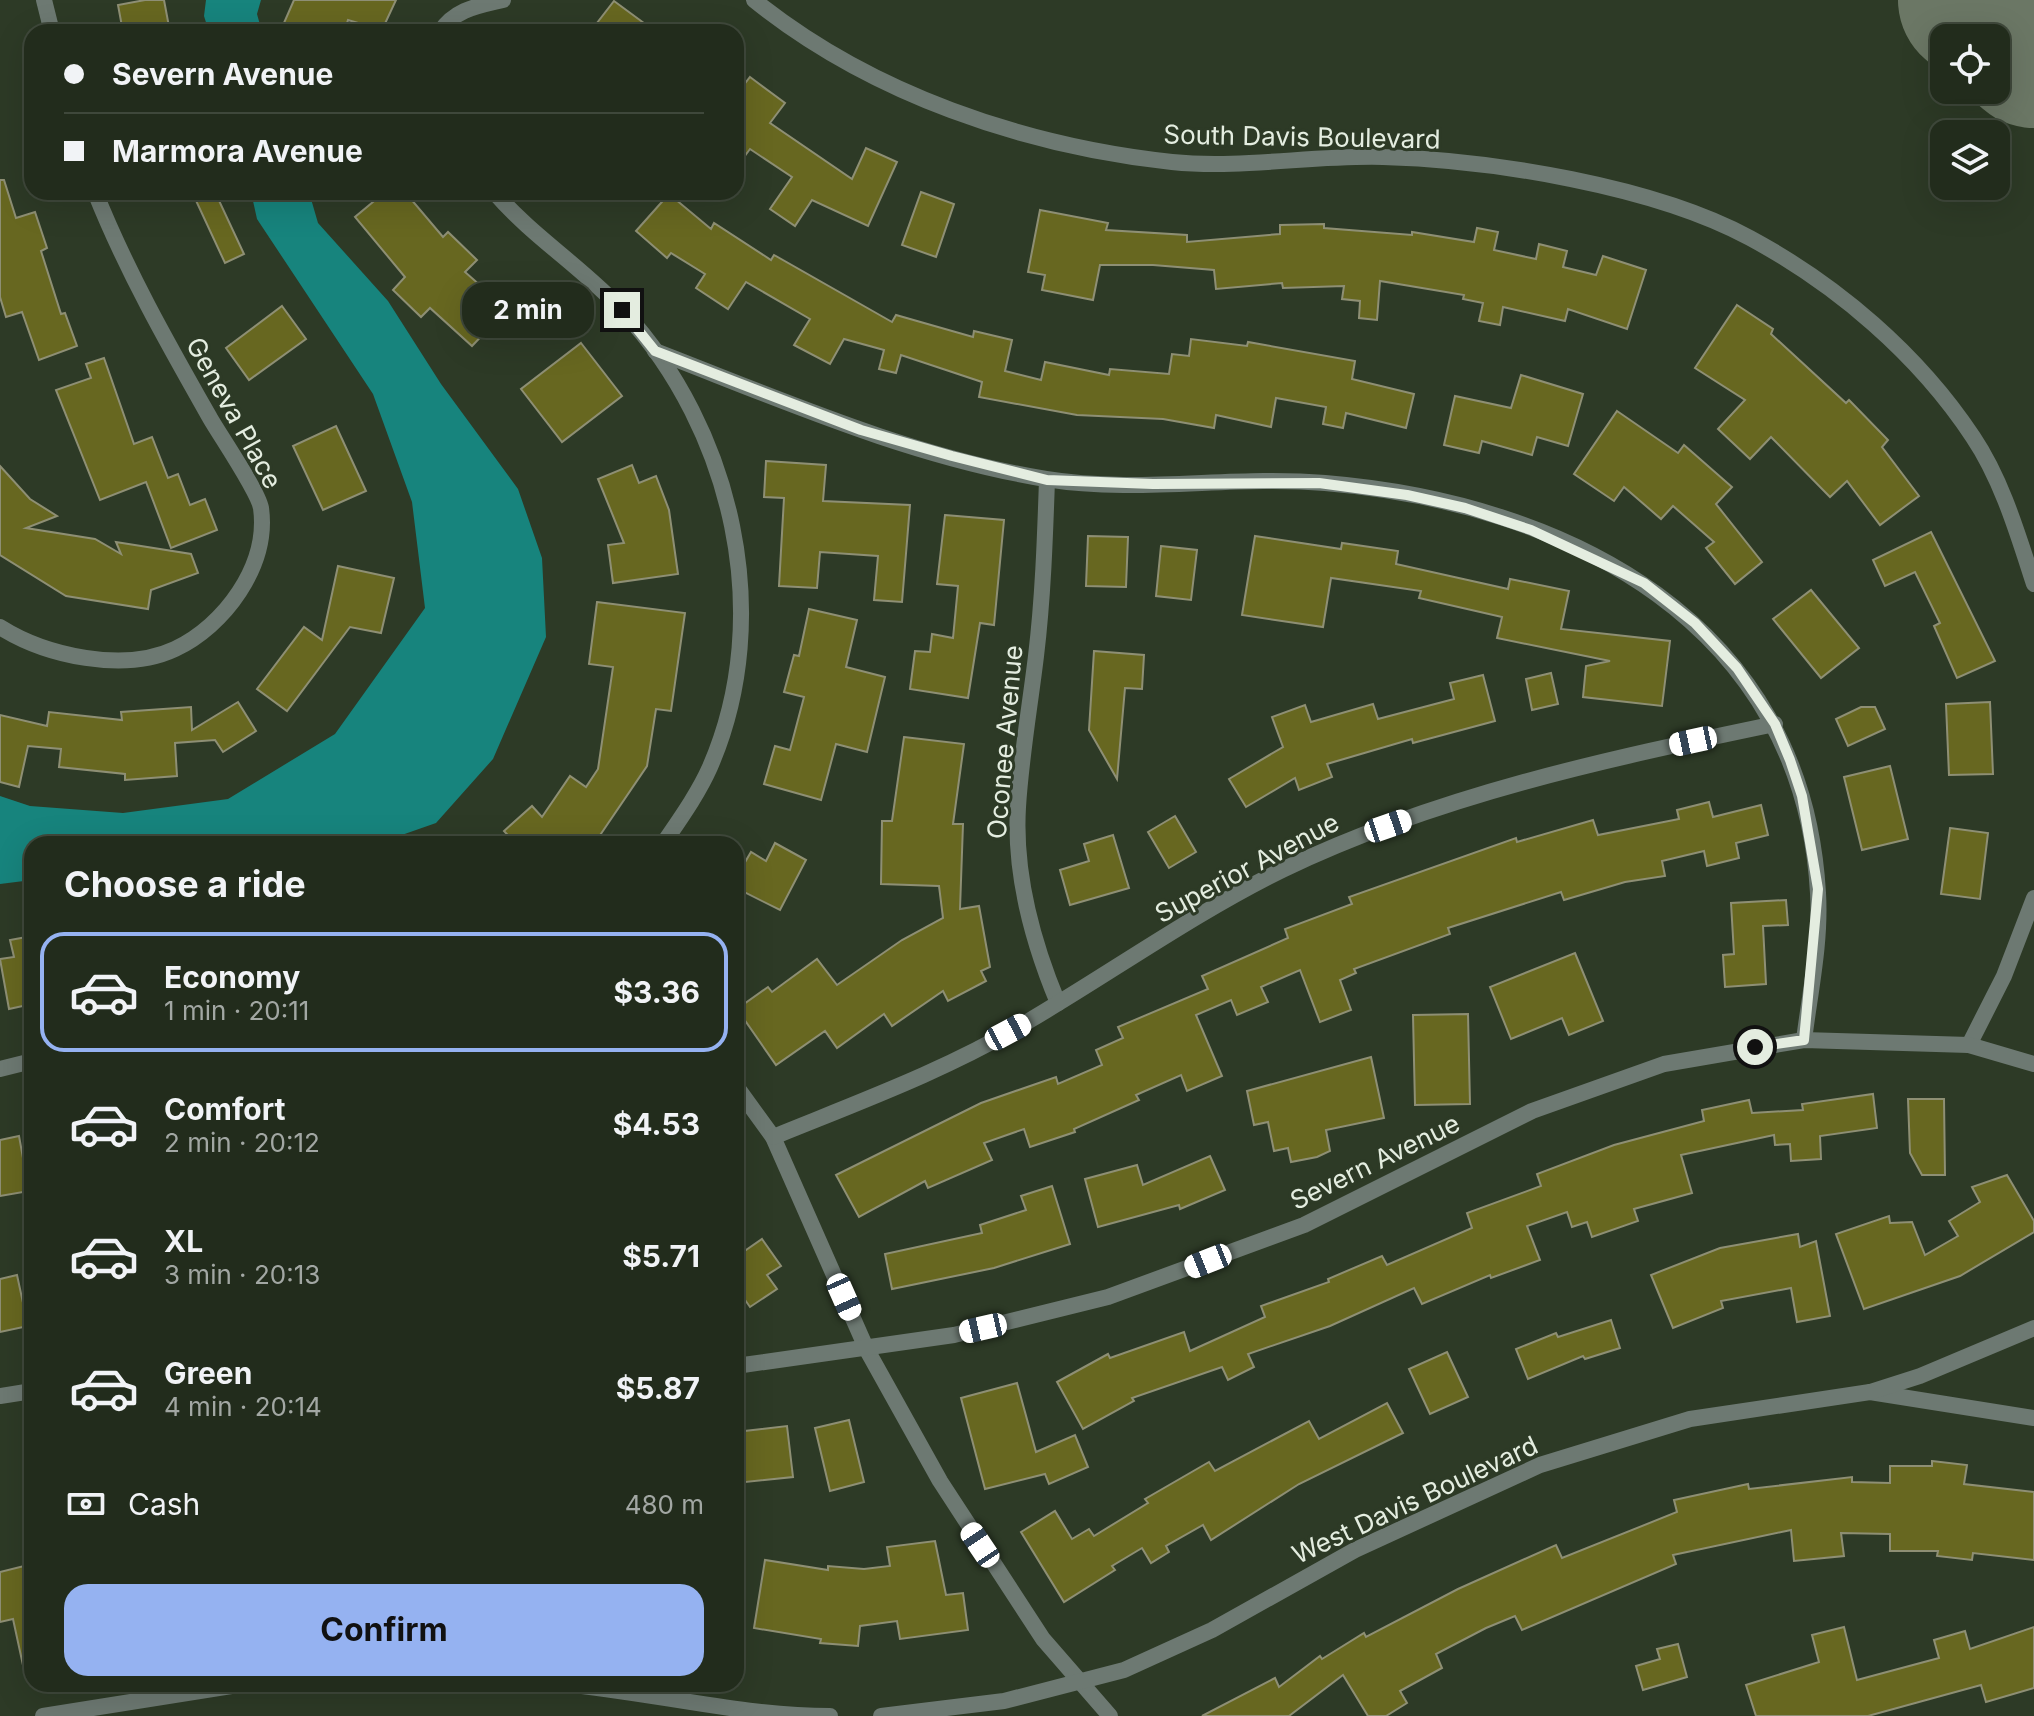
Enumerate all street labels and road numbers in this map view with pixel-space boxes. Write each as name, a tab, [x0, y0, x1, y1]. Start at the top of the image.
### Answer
street label: South Davis Boulevard	[1163, 119, 1441, 154]
street label: Geneva Place	[180, 332, 289, 494]
street label: Oconee Avenue	[981, 644, 1028, 840]
street label: Superior Avenue	[1150, 806, 1344, 929]
street label: Severn Avenue	[1285, 1107, 1465, 1216]
street label: West Davis Boulevard	[1287, 1429, 1542, 1570]

